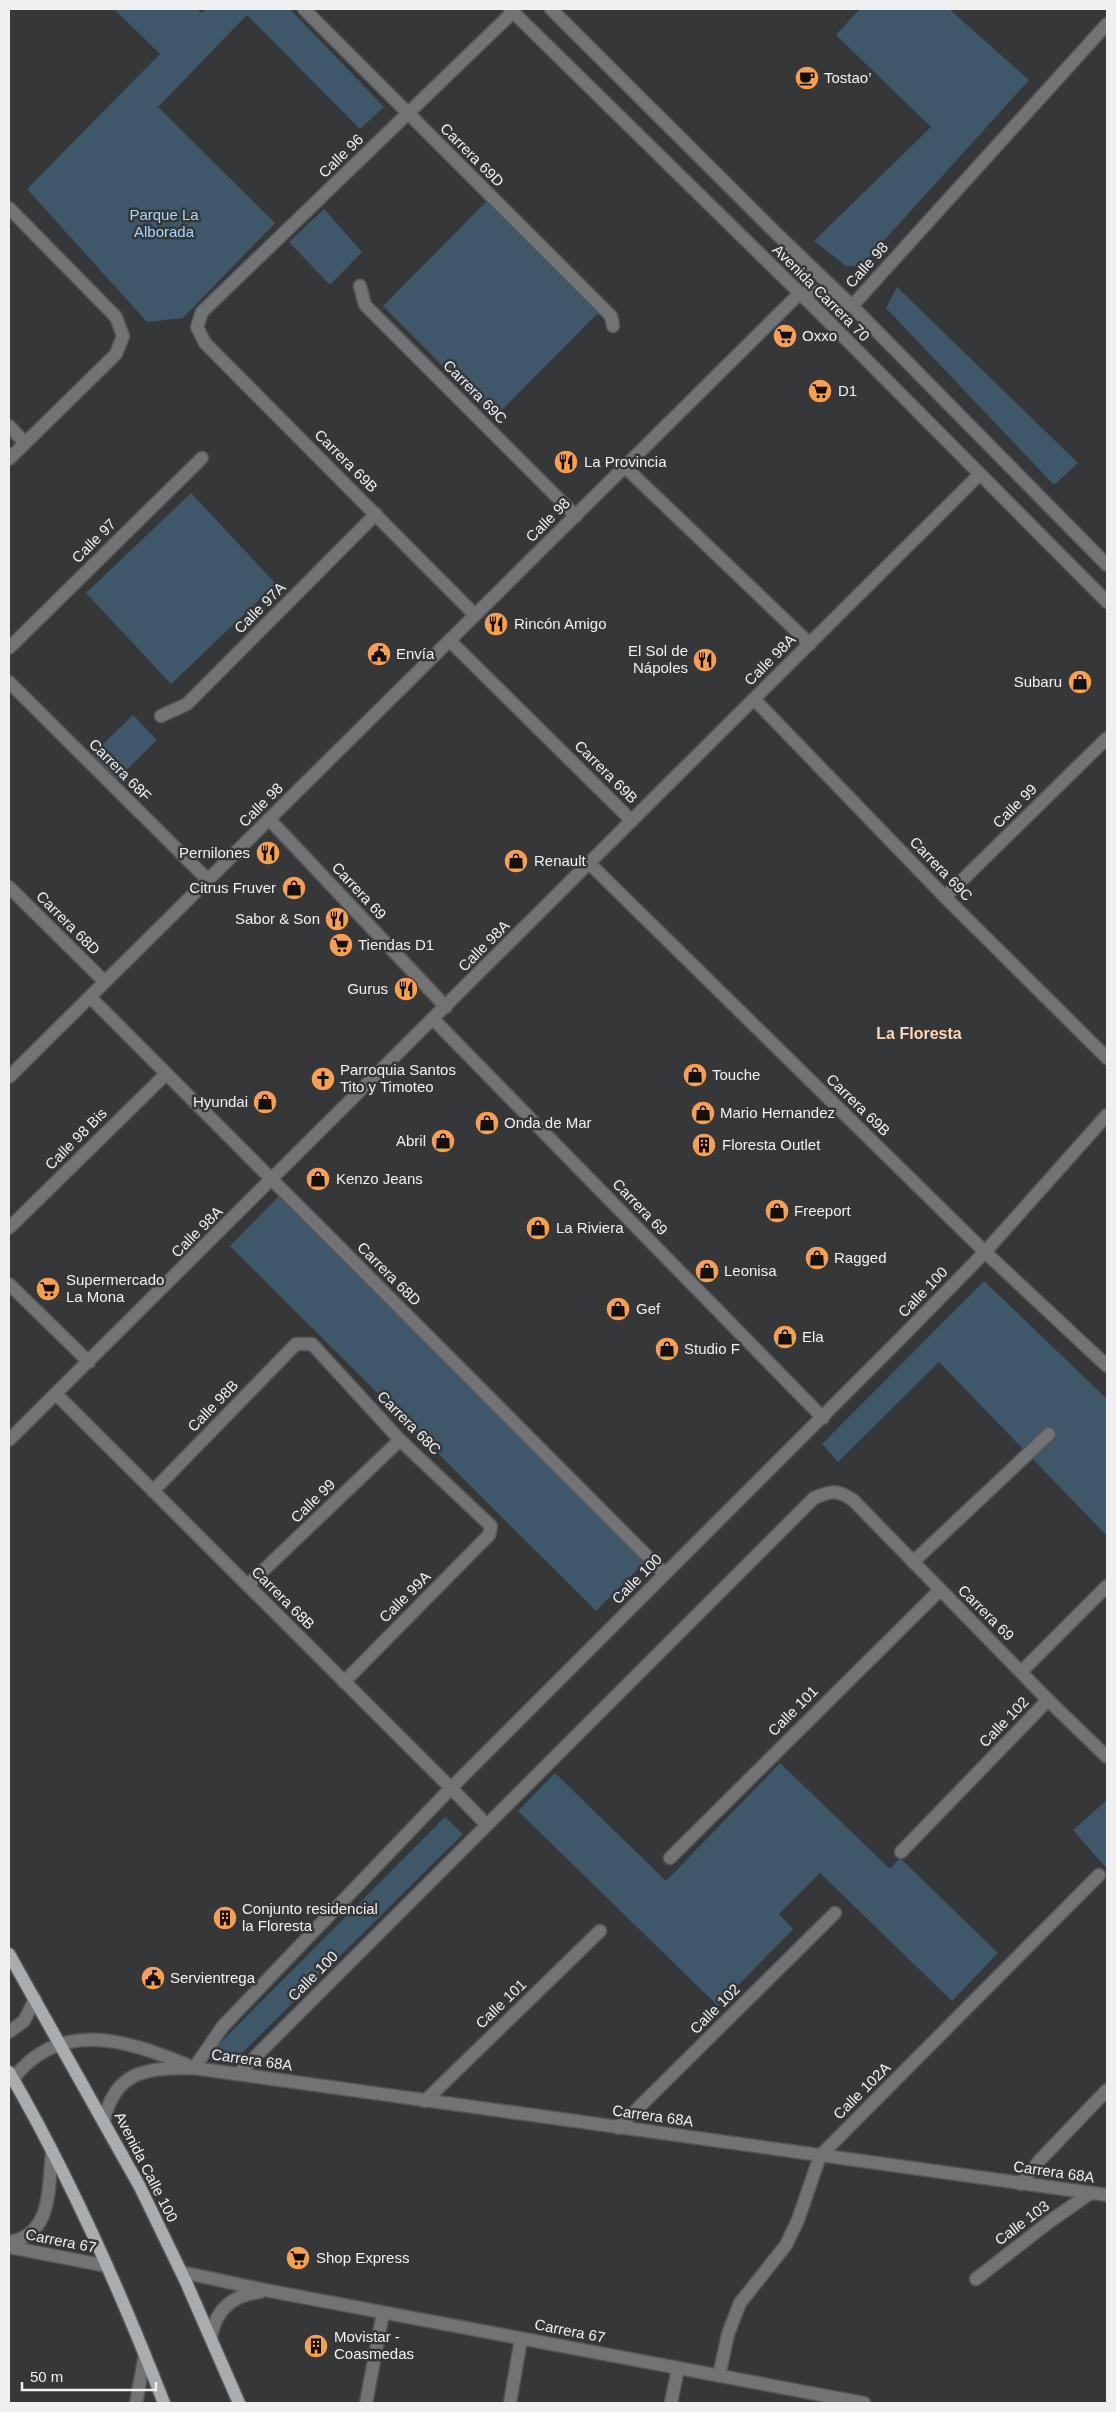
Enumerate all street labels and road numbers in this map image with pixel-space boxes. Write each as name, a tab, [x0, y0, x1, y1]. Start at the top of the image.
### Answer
street label: Carrera 69D	[437, 119, 508, 190]
street label: Calle 96	[315, 130, 366, 181]
street label: Calle 98	[842, 239, 891, 291]
street label: Avenida Carrera 70	[769, 241, 873, 345]
street label: Carrera 69C	[440, 356, 511, 427]
street label: Carrera 69B	[311, 426, 381, 496]
street label: Calle 98	[522, 494, 573, 545]
street label: Calle 97	[68, 515, 119, 566]
street label: Calle 97A	[231, 579, 289, 637]
street label: Calle 98A	[741, 631, 799, 689]
street label: Carrera 68F	[86, 735, 155, 804]
street label: Carrera 69B	[571, 737, 641, 807]
street label: Calle 98	[235, 779, 286, 830]
street label: Calle 99	[989, 780, 1040, 831]
street label: Carrera 69C	[907, 833, 976, 904]
street label: Carrera 69	[329, 859, 390, 923]
street label: Carrera 68D	[33, 887, 104, 958]
street label: Calle 98A	[455, 917, 513, 975]
street label: Carrera 69B	[823, 1070, 894, 1139]
street label: Calle 98 Bis	[41, 1104, 110, 1173]
street label: Carrera 69	[609, 1175, 671, 1238]
street label: Calle 98A	[168, 1203, 226, 1261]
street label: Carrera 68D	[354, 1238, 425, 1309]
street label: Calle 100	[895, 1263, 951, 1320]
street label: Calle 98B	[184, 1376, 241, 1435]
street label: Carrera 68C	[374, 1387, 445, 1458]
street label: Calle 99	[287, 1475, 338, 1526]
street label: Calle 100	[608, 1550, 665, 1607]
street label: Carrera 68B	[248, 1563, 318, 1633]
street label: Calle 99A	[376, 1568, 434, 1626]
street label: Carrera 69	[955, 1581, 1018, 1644]
street label: Calle 101	[764, 1682, 821, 1739]
street label: Calle 102	[976, 1693, 1032, 1750]
street label: Calle 100	[284, 1947, 341, 2004]
street label: Calle 101	[472, 1976, 529, 2032]
street label: Calle 102	[686, 1980, 743, 2037]
street label: Carrera 68A	[210, 2045, 294, 2074]
street label: Calle 102A	[830, 2059, 894, 2123]
street label: Carrera 68A	[611, 2101, 695, 2130]
street label: Avenida Calle 100	[111, 2109, 182, 2225]
street label: Carrera 68A	[1012, 2157, 1096, 2186]
street label: Calle 103	[991, 2197, 1052, 2248]
street label: Carrera 67	[24, 2225, 98, 2256]
street label: Carrera 67	[533, 2315, 607, 2346]

